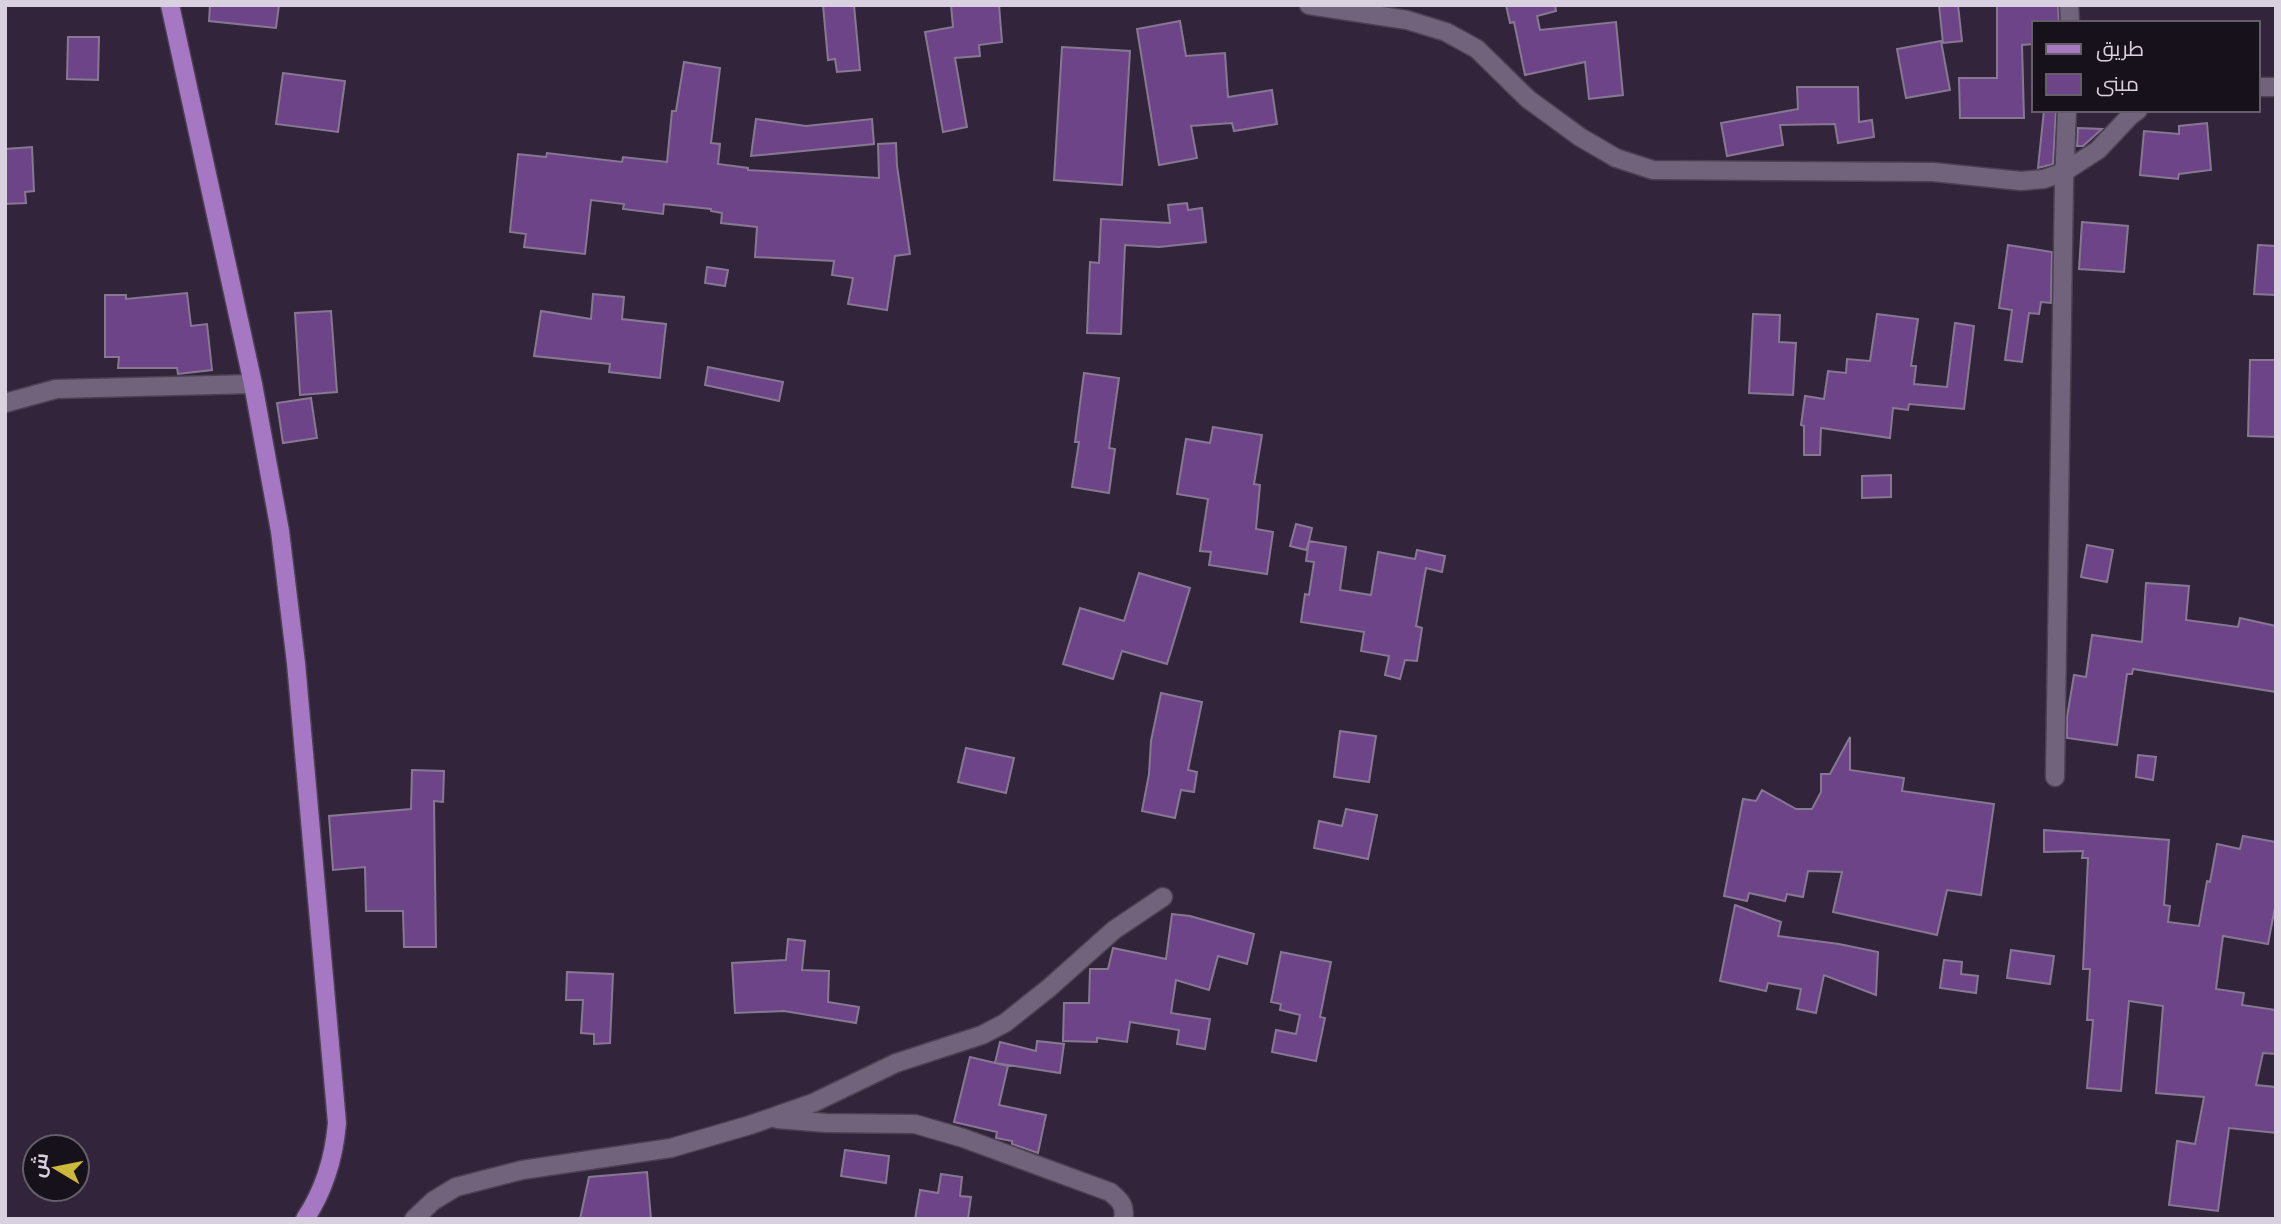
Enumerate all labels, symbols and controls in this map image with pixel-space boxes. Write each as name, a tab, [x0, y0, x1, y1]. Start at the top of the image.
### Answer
legend	[2032, 21, 2260, 112]
text: طريق	[2096, 36, 2144, 62]
text: مبنى	[2096, 71, 2139, 97]
north arrow	[21, 1133, 91, 1203]
text: ش	[26, 1151, 53, 1179]

